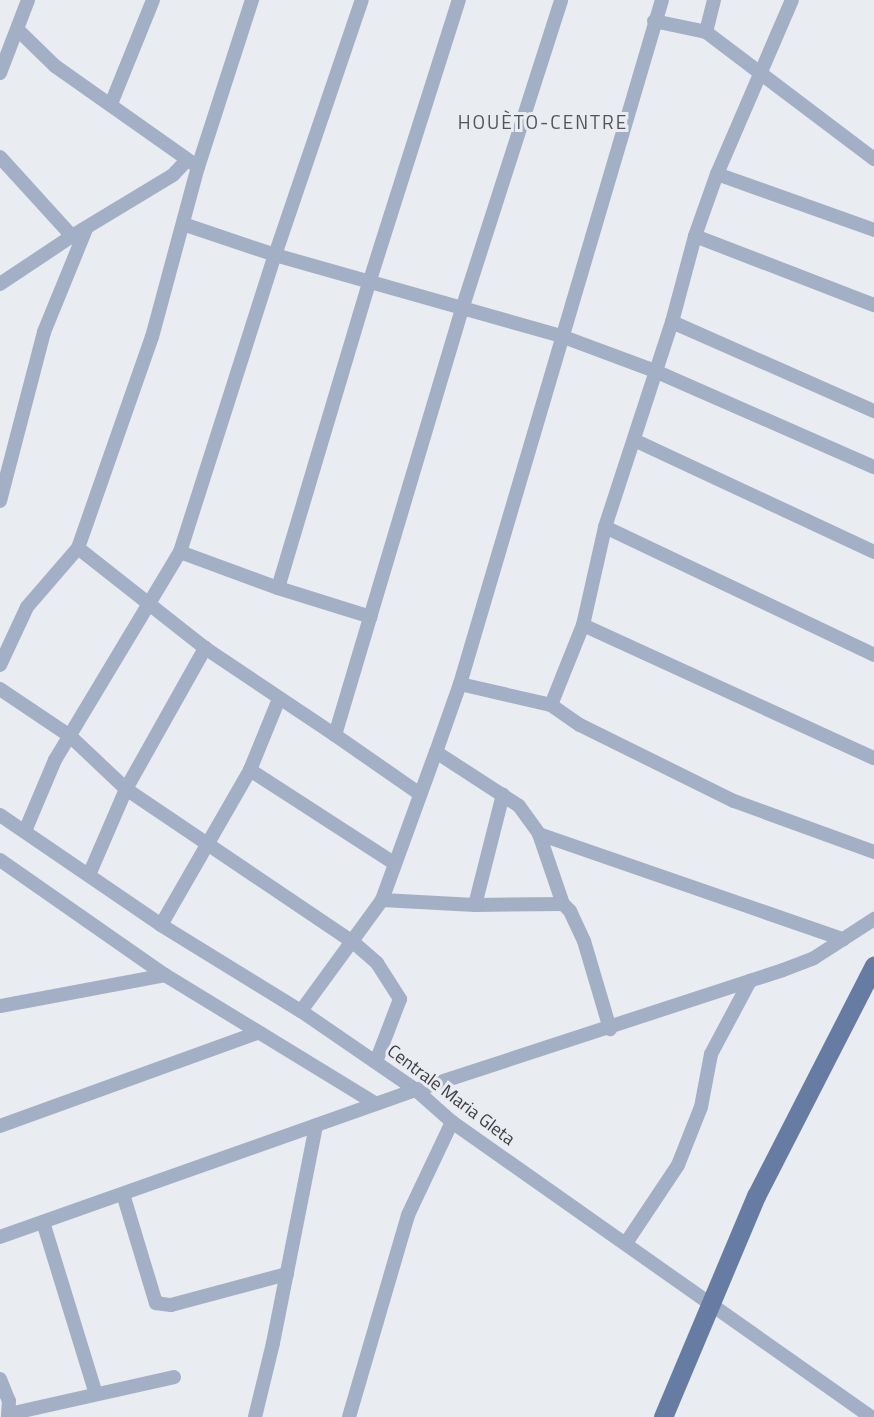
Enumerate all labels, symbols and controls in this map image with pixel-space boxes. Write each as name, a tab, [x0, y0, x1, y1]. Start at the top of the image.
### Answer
district label: HOUÈTO-CENTRE	[459, 111, 627, 133]
street label: Centrale Maria Gleta	[383, 1040, 519, 1150]

